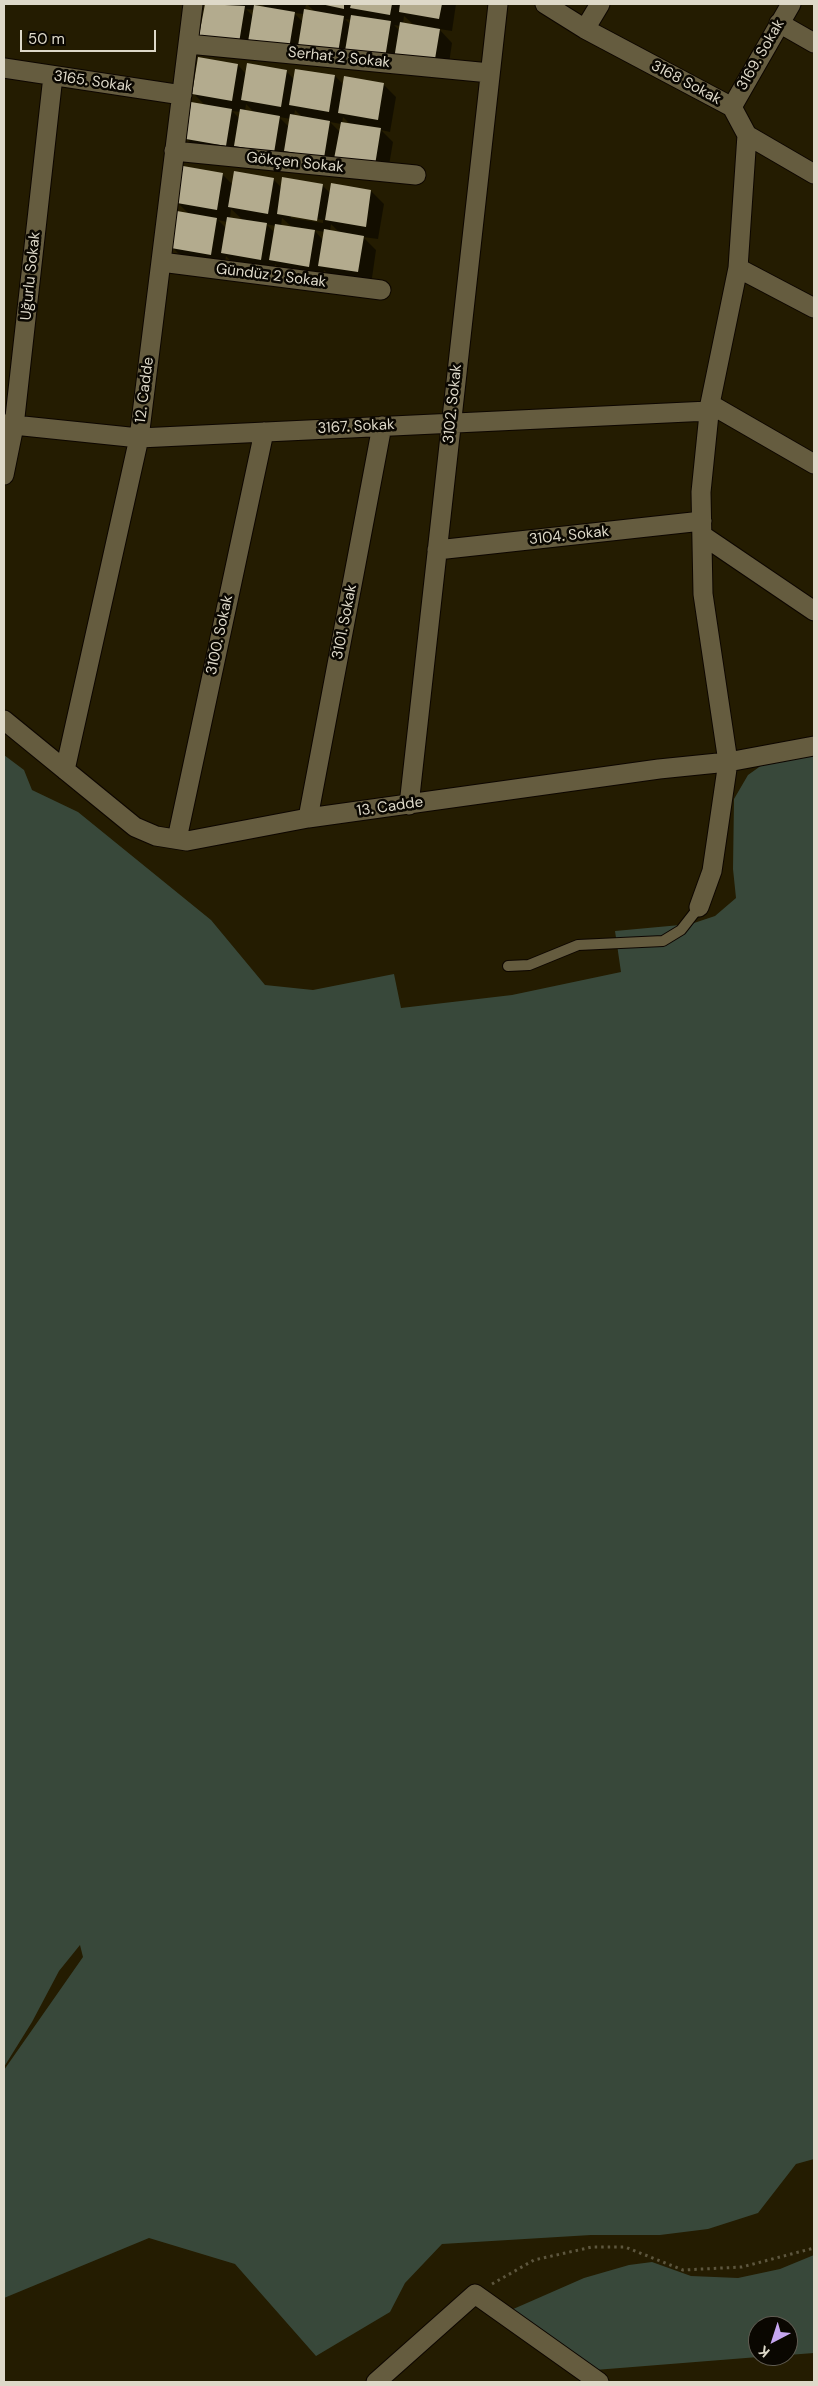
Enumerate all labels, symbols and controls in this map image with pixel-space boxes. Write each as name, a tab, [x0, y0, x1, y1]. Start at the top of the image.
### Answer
street label: 3169. Sokak	[733, 16, 789, 94]
scale bar	[22, 20, 159, 52]
text: 50 m	[28, 29, 65, 49]
street label: Serhat 2 Sokak	[287, 44, 391, 72]
street label: 3168 Sokak	[648, 57, 724, 109]
street label: 3165. Sokak	[52, 68, 134, 96]
street label: Gökçen Sokak	[245, 149, 345, 177]
street label: Uğurlu Sokak	[17, 231, 45, 321]
street label: Gündüz 2 Sokak	[215, 260, 327, 292]
street label: 12. Cadde	[132, 356, 158, 424]
street label: 3102. Sokak	[440, 363, 466, 445]
street label: 3167. Sokak	[317, 416, 395, 438]
street label: 3104. Sokak	[528, 523, 610, 549]
street label: 3101. Sokak	[329, 583, 361, 661]
street label: 3100. Sokak	[203, 594, 237, 676]
street label: 13. Cadde	[356, 793, 424, 821]
north arrow	[748, 2316, 798, 2366]
text: K	[755, 2342, 773, 2362]

